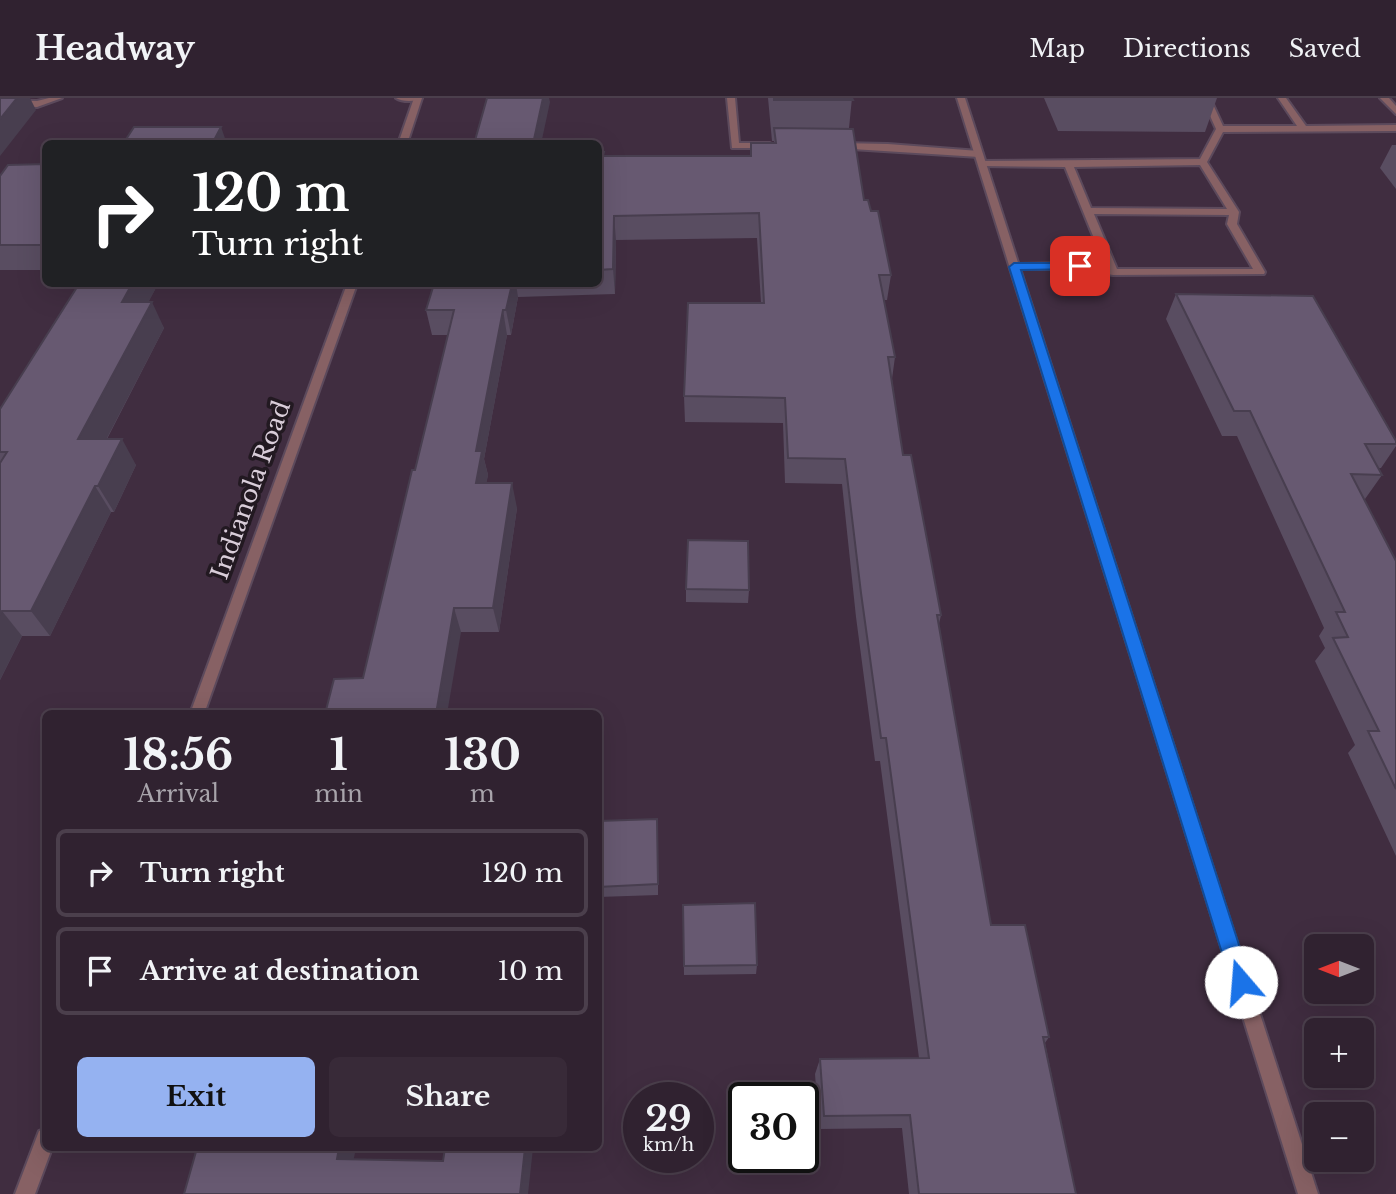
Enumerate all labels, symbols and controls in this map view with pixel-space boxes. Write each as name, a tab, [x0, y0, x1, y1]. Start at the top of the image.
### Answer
text: Headway	[35, 28, 195, 69]
text: Map	[1029, 34, 1085, 63]
text: Directions	[1123, 34, 1251, 63]
text: Saved	[1289, 34, 1361, 63]
text: 120 m	[192, 163, 350, 224]
icon: right	[77, 168, 168, 259]
text: Turn right	[192, 224, 363, 264]
pin	[1050, 236, 1110, 296]
icon: arrive	[1061, 247, 1099, 285]
street label: Indianola Road	[205, 397, 296, 583]
text: 18:56	[123, 729, 233, 781]
text: 1	[330, 729, 348, 781]
text: 130	[444, 729, 521, 781]
text: Arrival	[138, 780, 219, 808]
text: min	[315, 780, 363, 808]
text: m	[470, 780, 495, 808]
icon: right	[81, 854, 119, 892]
text: Turn right	[140, 857, 285, 889]
text: 120 m	[481, 857, 563, 889]
north arrow	[1304, 934, 1374, 1004]
map controls	[1304, 934, 1374, 1172]
position arrow	[1204, 945, 1278, 1019]
icon: arrive	[81, 952, 119, 990]
text: Arrive at destination	[140, 955, 420, 987]
text: 10 m	[497, 955, 563, 987]
button: +	[1304, 1018, 1374, 1088]
button: Exit	[77, 1057, 315, 1137]
button: Share	[329, 1057, 567, 1137]
speed limit sign: 30	[728, 1082, 819, 1173]
text: 29	[645, 1097, 692, 1140]
button: −	[1304, 1102, 1374, 1172]
text: km/h	[643, 1134, 694, 1156]

